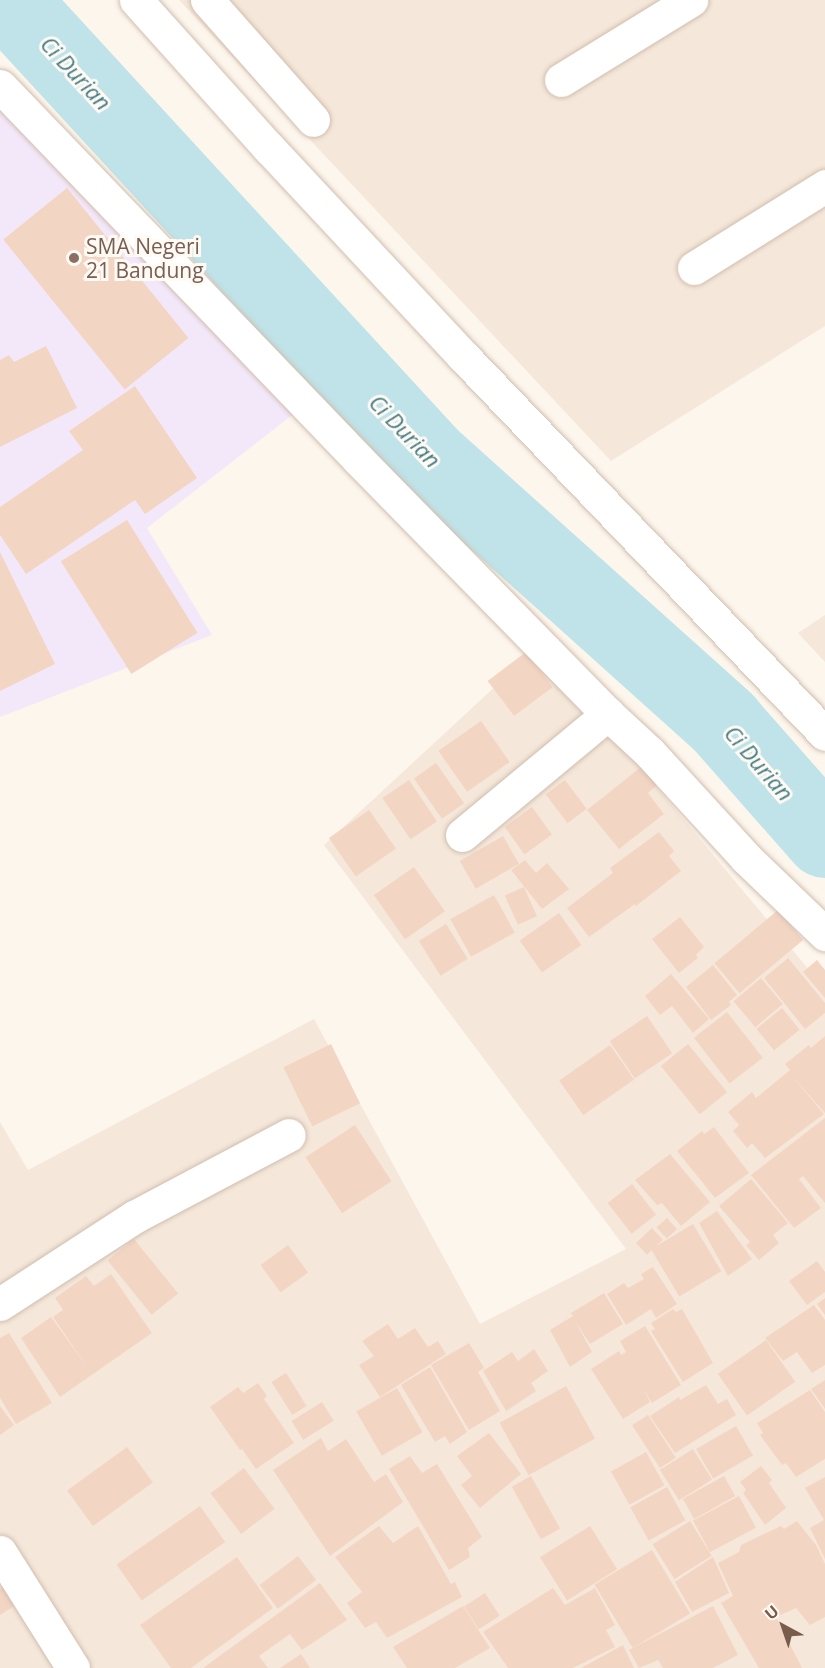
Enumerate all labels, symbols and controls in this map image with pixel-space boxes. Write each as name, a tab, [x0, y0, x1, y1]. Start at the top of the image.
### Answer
water label: Ci Durian	[35, 31, 117, 115]
place label: SMA Negeri 21 Bandung	[86, 233, 204, 283]
marker: SMA Negeri 21 Bandung	[67, 251, 81, 265]
water label: Ci Durian	[364, 389, 446, 473]
water label: Ci Durian	[719, 720, 799, 806]
north arrow	[753, 1596, 813, 1656]
text: U	[760, 1600, 783, 1625]

